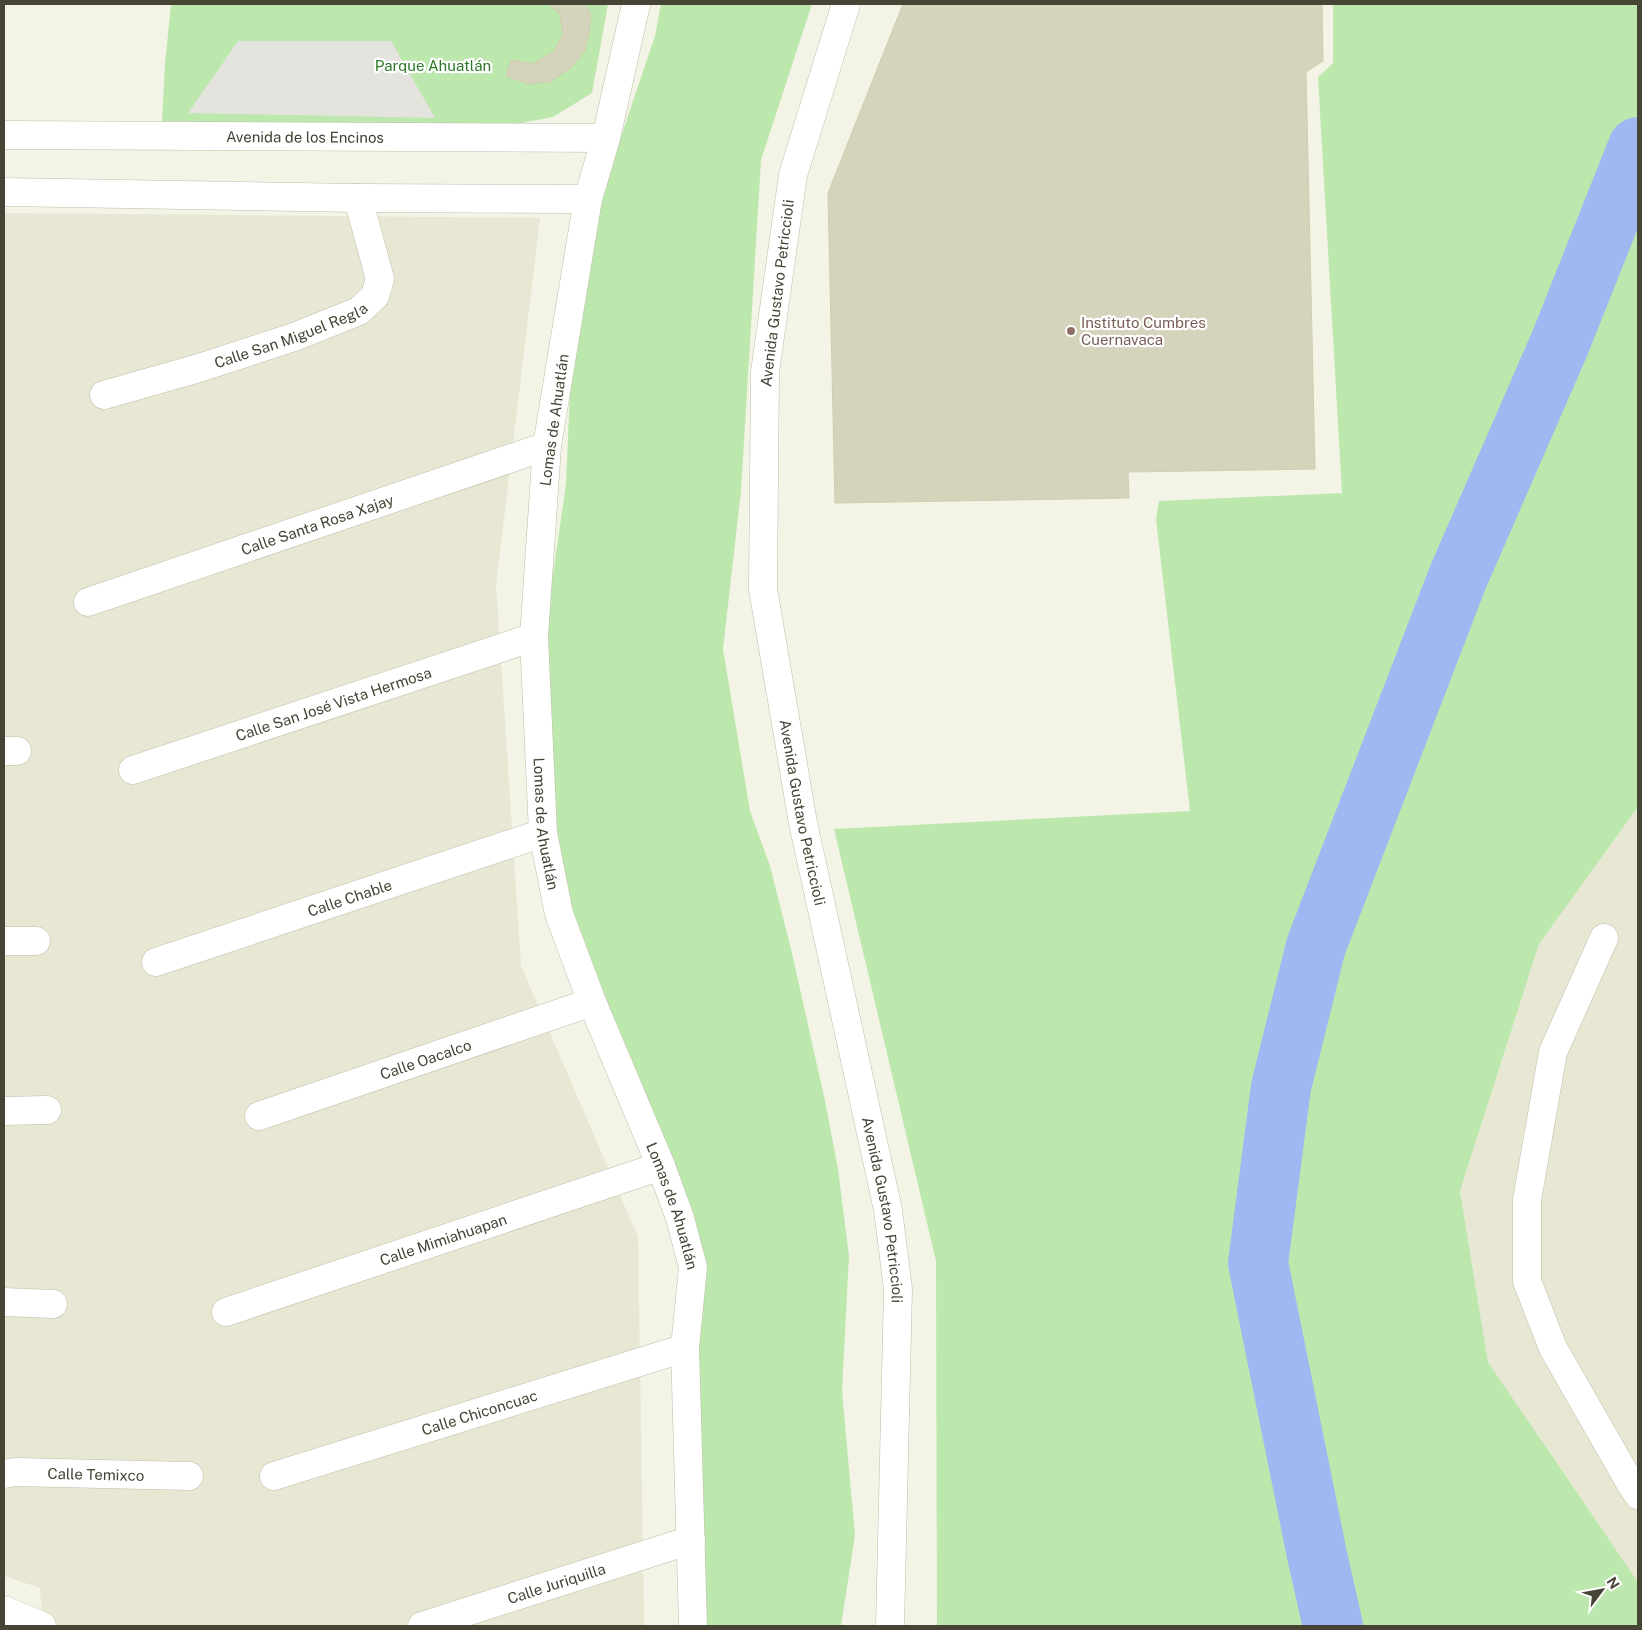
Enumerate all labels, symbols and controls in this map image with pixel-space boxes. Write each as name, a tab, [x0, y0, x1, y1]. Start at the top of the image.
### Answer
park label: Parque Ahuatlán	[375, 57, 491, 74]
street label: Avenida de los Encinos	[226, 128, 384, 145]
street label: Avenida Gustavo Petriccioli	[757, 198, 797, 388]
street label: Calle San Miguel Regla	[212, 299, 371, 371]
place label: Instituto Cumbres Cuernavaca	[1081, 314, 1206, 348]
marker: Instituto Cumbres Cuernavaca	[1065, 325, 1077, 337]
street label: Lomas de Ahuatlán	[536, 353, 572, 487]
street label: Calle Santa Rosa Xajay	[239, 490, 396, 558]
street label: Calle San José Vista Hermosa	[233, 663, 433, 744]
street label: Avenida Gustavo Petriccioli	[777, 718, 829, 907]
street label: Lomas de Ahuatlán	[531, 757, 563, 891]
street label: Calle Chable	[305, 876, 394, 919]
street label: Calle Oacalco	[378, 1036, 473, 1082]
street label: Avenida Gustavo Petriccioli	[859, 1115, 907, 1303]
street label: Lomas de Ahuatlán	[643, 1140, 702, 1271]
street label: Calle Mimiahuapan	[378, 1210, 509, 1268]
street label: Calle Chiconcuac	[419, 1386, 539, 1438]
street label: Calle Temixco	[47, 1464, 144, 1483]
street label: Calle Juriquilla	[505, 1559, 607, 1607]
north arrow	[1577, 1565, 1627, 1615]
text: N	[1603, 1574, 1623, 1592]

